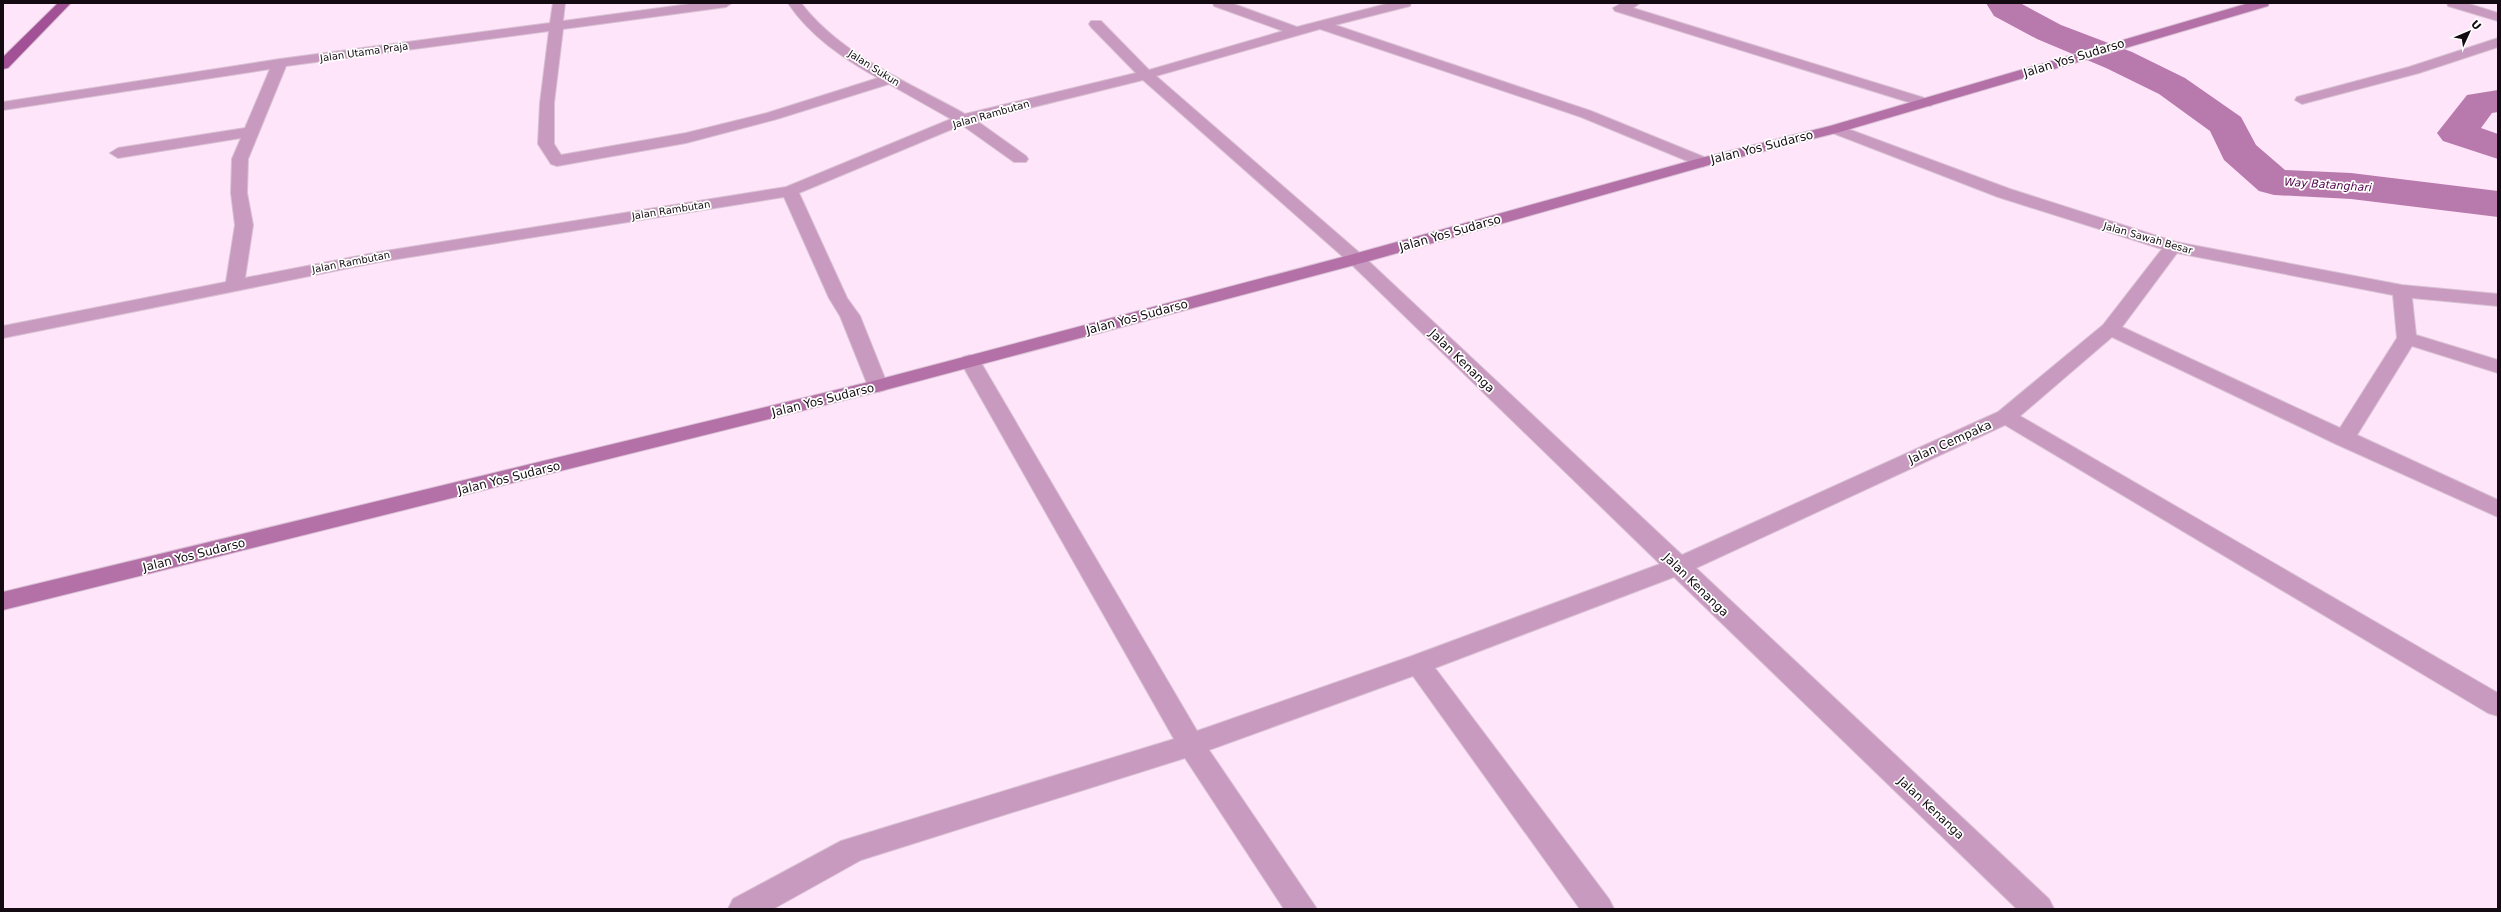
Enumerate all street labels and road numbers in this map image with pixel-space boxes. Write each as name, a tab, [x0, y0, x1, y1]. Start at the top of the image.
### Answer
street label: Jalan Yos Sudarso	[2021, 36, 2126, 80]
street label: Jalan Utama Praja	[318, 40, 409, 64]
street label: Jalan Sukun	[845, 47, 902, 88]
street label: Jalan Rambutan	[950, 98, 1031, 130]
street label: Jalan Yos Sudarso	[1708, 128, 1815, 167]
street label: Jalan Rambutan	[630, 198, 711, 222]
street label: Jalan Yos Sudarso	[1397, 212, 1502, 254]
street label: Jalan Sawah Besar	[2101, 220, 2195, 256]
street label: Jalan Rambutan	[310, 249, 391, 275]
street label: Jalan Yos Sudarso	[1084, 297, 1189, 338]
street label: Jalan Kenanga	[1426, 326, 1498, 396]
street label: Jalan Yos Sudarso	[769, 381, 876, 420]
street label: Jalan Cempaka	[1905, 417, 1994, 467]
street label: Jalan Yos Sudarso	[455, 459, 562, 498]
street label: Jalan Yos Sudarso	[140, 536, 247, 575]
street label: Jalan Kenanga	[1660, 550, 1732, 620]
street label: Jalan Kenanga	[1894, 773, 1967, 842]

